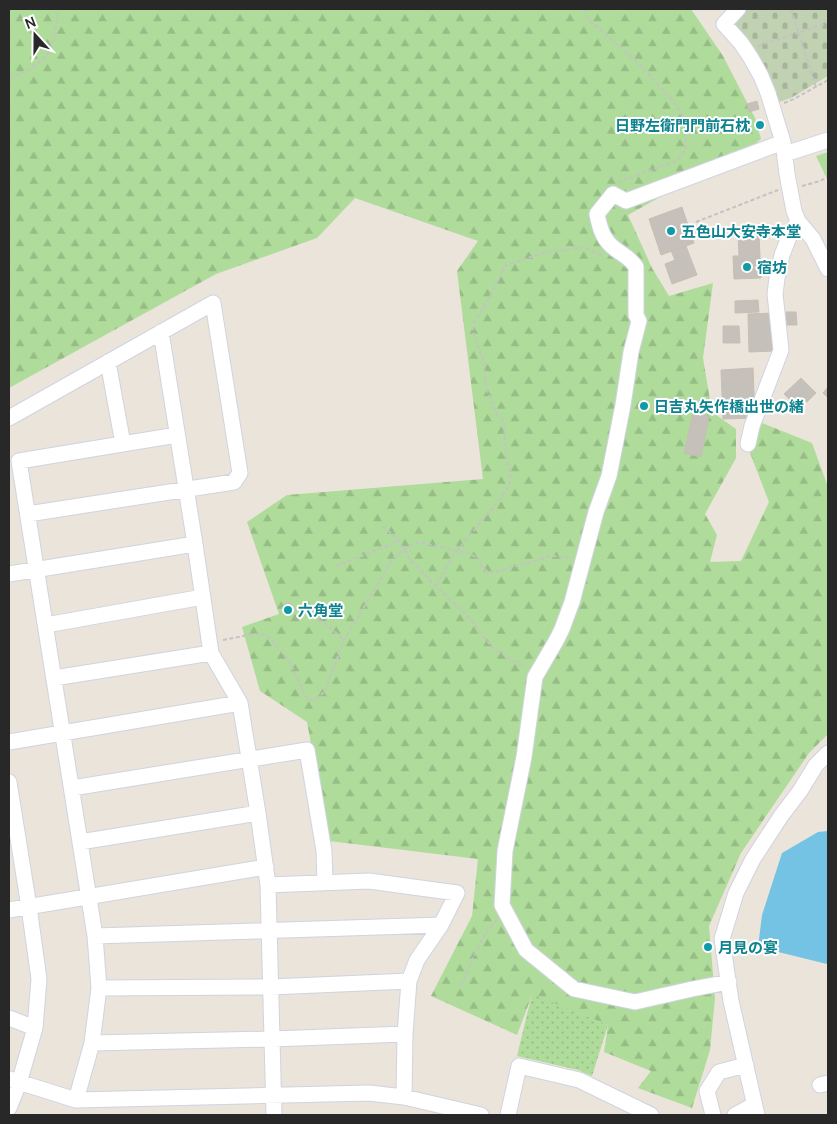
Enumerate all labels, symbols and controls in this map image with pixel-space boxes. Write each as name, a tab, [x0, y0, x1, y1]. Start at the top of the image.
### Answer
north arrow	[10, 10, 60, 60]
text: N	[22, 12, 38, 33]
place label: 日野左衛門門前石枕	[615, 115, 750, 136]
marker: 日野左衛門門前石枕	[754, 119, 766, 131]
place label: 五色山大安寺本堂	[681, 221, 801, 242]
marker: 五色山大安寺本堂	[665, 225, 677, 237]
place label: 宿坊	[757, 257, 787, 278]
marker: 宿坊	[741, 261, 753, 273]
place label: 日吉丸矢作橋出世の緒	[654, 396, 804, 417]
marker: 日吉丸矢作橋出世の緒	[638, 400, 650, 412]
place label: 六角堂	[298, 600, 343, 621]
marker: 六角堂	[282, 604, 294, 616]
place label: 月見の宴	[718, 937, 778, 958]
marker: 月見の宴	[702, 941, 714, 953]

